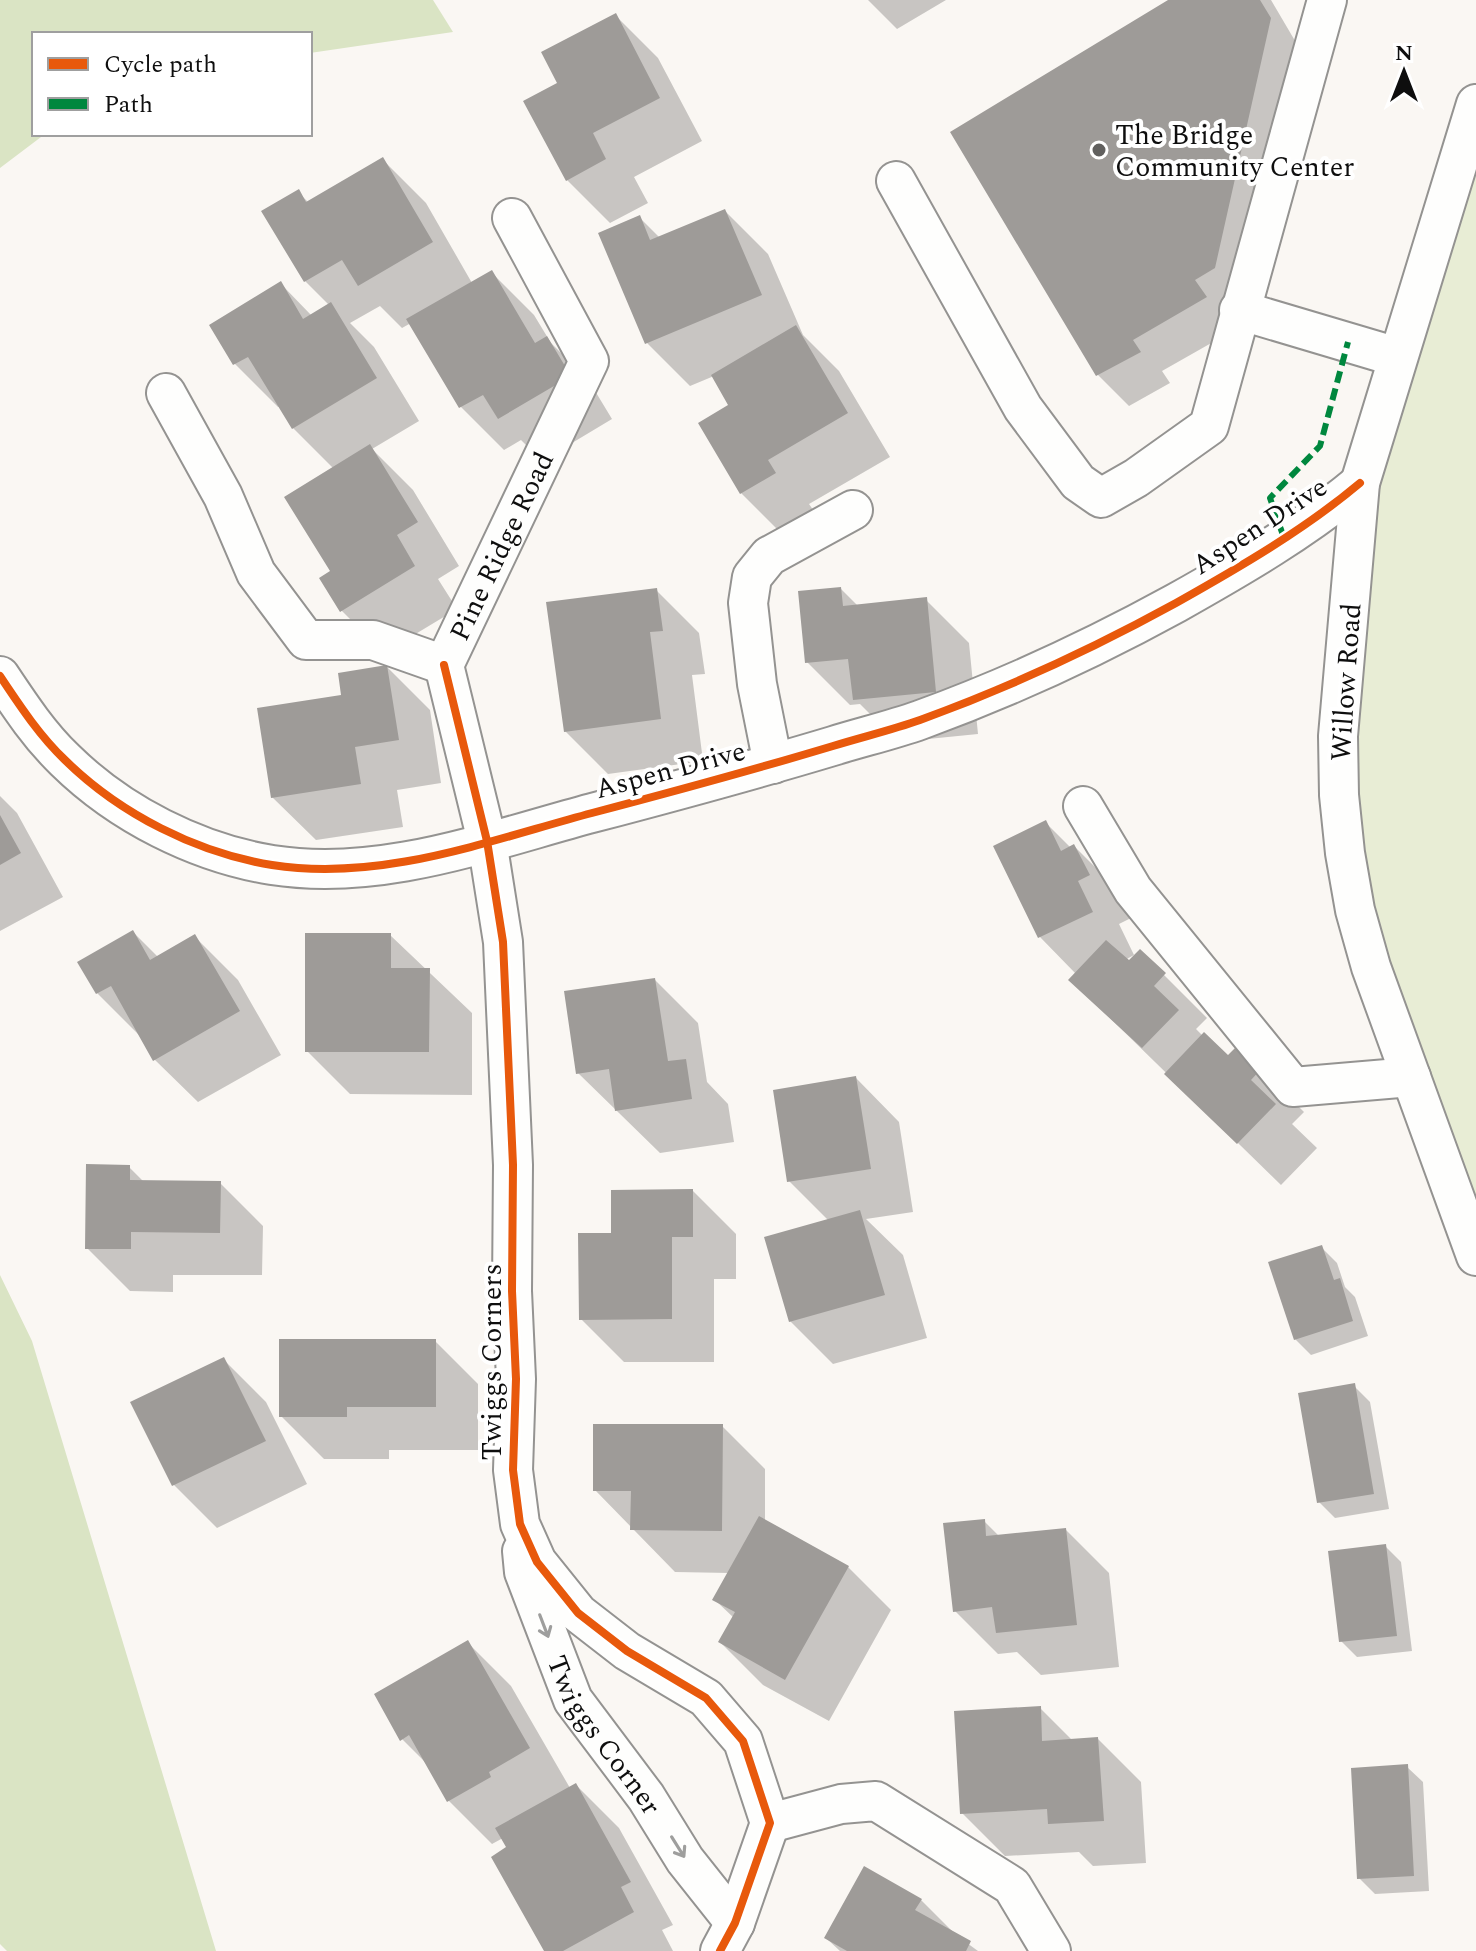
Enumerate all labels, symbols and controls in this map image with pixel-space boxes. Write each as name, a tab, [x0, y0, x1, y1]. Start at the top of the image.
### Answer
legend	[32, 32, 312, 136]
north arrow	[1364, 32, 1444, 112]
text: N	[1395, 37, 1413, 70]
text: Cycle path	[104, 47, 217, 83]
text: Path	[104, 87, 153, 123]
place label: The Bridge Community Center	[1115, 114, 1354, 189]
marker: The Bridge Community Center	[1090, 141, 1108, 159]
street label: Pine Ridge Road	[439, 445, 566, 648]
street label: Aspen Drive	[1183, 466, 1336, 586]
street label: Willow Road	[1320, 601, 1373, 763]
street label: Aspen Drive	[590, 730, 750, 811]
street label: Twiggs Corners	[471, 1263, 514, 1461]
one-way arrow	[538, 1614, 552, 1638]
street label: Twiggs Corner	[535, 1649, 672, 1824]
one-way arrow	[669, 1836, 686, 1858]

